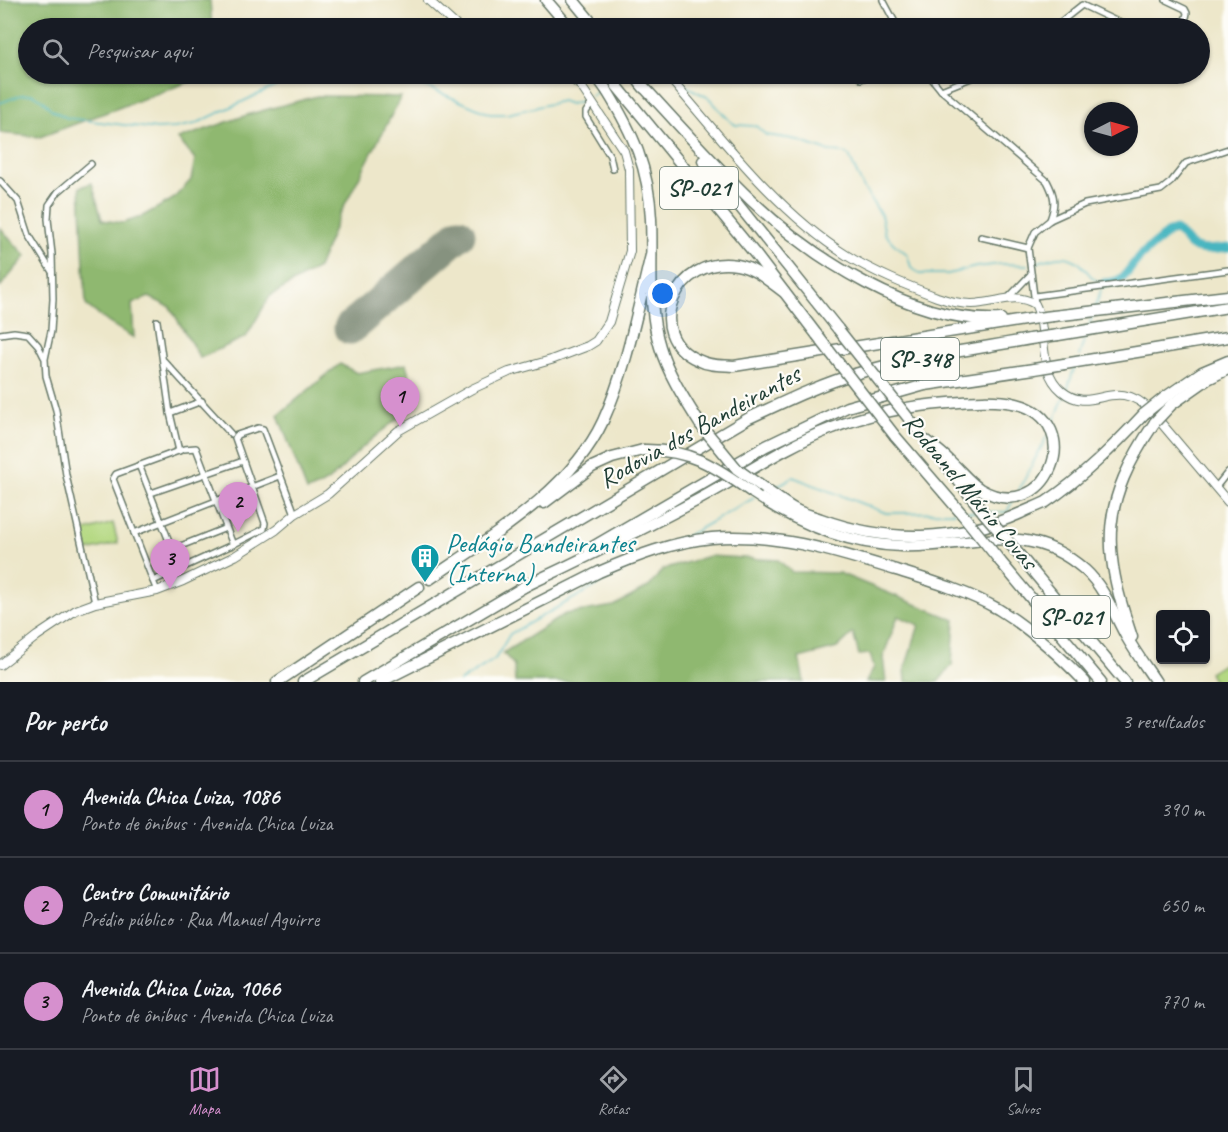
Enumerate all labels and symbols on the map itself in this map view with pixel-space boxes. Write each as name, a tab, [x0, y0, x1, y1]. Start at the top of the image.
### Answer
north arrow	[1084, 102, 1138, 156]
road number: SP-021	[660, 167, 738, 209]
your location	[648, 279, 677, 308]
road number: SP-348	[881, 338, 959, 380]
street label: Rodovia dos Bandeirantes	[593, 356, 807, 495]
pin: 1	[380, 378, 420, 427]
street label: Rodoanel Mário Covas	[896, 406, 1047, 578]
pin: 2	[218, 482, 258, 532]
place label: Pedágio Bandeirantes (Interna)	[446, 527, 637, 590]
pin: 3	[150, 540, 190, 589]
building icon: Pedágio Bandeirantes (Interna)	[409, 542, 441, 584]
road number: SP-021	[1032, 596, 1110, 638]

